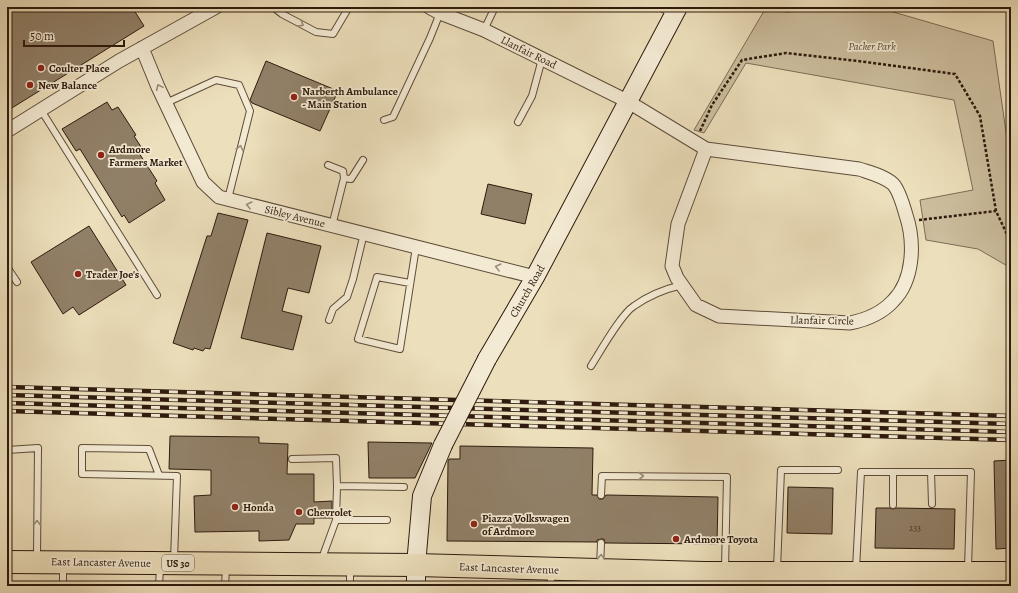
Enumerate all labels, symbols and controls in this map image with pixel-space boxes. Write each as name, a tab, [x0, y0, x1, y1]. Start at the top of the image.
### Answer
one-way arrow	[297, 20, 304, 27]
scale bar	[24, 22, 124, 48]
text: 50 m	[30, 28, 54, 44]
street label: Llanfair Road	[498, 32, 559, 72]
park label: Packer Park	[848, 39, 896, 54]
place label: Coulter Place	[49, 61, 110, 76]
marker: Coulter Place	[36, 63, 46, 73]
place label: New Balance	[38, 78, 97, 93]
marker: New Balance	[25, 80, 35, 90]
one-way arrow	[156, 84, 164, 91]
place label: Narberth Ambulance - Main Station	[302, 84, 398, 112]
marker: Narberth Ambulance - Main Station	[289, 92, 299, 102]
place label: Ardmore Farmers Market	[108, 142, 183, 170]
one-way arrow	[236, 145, 244, 151]
marker: Ardmore Farmers Market	[96, 150, 106, 160]
one-way arrow	[246, 201, 253, 210]
street label: Sibley Avenue	[263, 202, 327, 231]
street label: Church Road	[506, 262, 549, 320]
one-way arrow	[494, 263, 501, 272]
place label: Trader Joe's	[86, 267, 140, 282]
marker: Trader Joe's	[73, 269, 83, 279]
street label: Llanfair Circle	[790, 312, 854, 329]
one-way arrow	[638, 472, 644, 480]
place label: Honda	[243, 500, 275, 515]
marker: Honda	[230, 502, 240, 512]
place label: Chevrolet	[307, 505, 352, 520]
marker: Chevrolet	[294, 507, 304, 517]
place label: Piazza Volkswagen of Ardmore	[482, 511, 569, 539]
marker: Piazza Volkswagen of Ardmore	[469, 519, 479, 529]
one-way arrow	[33, 520, 41, 526]
house number: 233	[909, 522, 921, 534]
place label: Ardmore Toyota	[683, 532, 759, 547]
marker: Ardmore Toyota	[671, 534, 681, 544]
street label: East Lancaster Avenue	[51, 554, 151, 571]
one-way arrow	[596, 554, 605, 560]
road number: US 30	[162, 555, 194, 571]
street label: East Lancaster Avenue	[459, 559, 559, 578]

